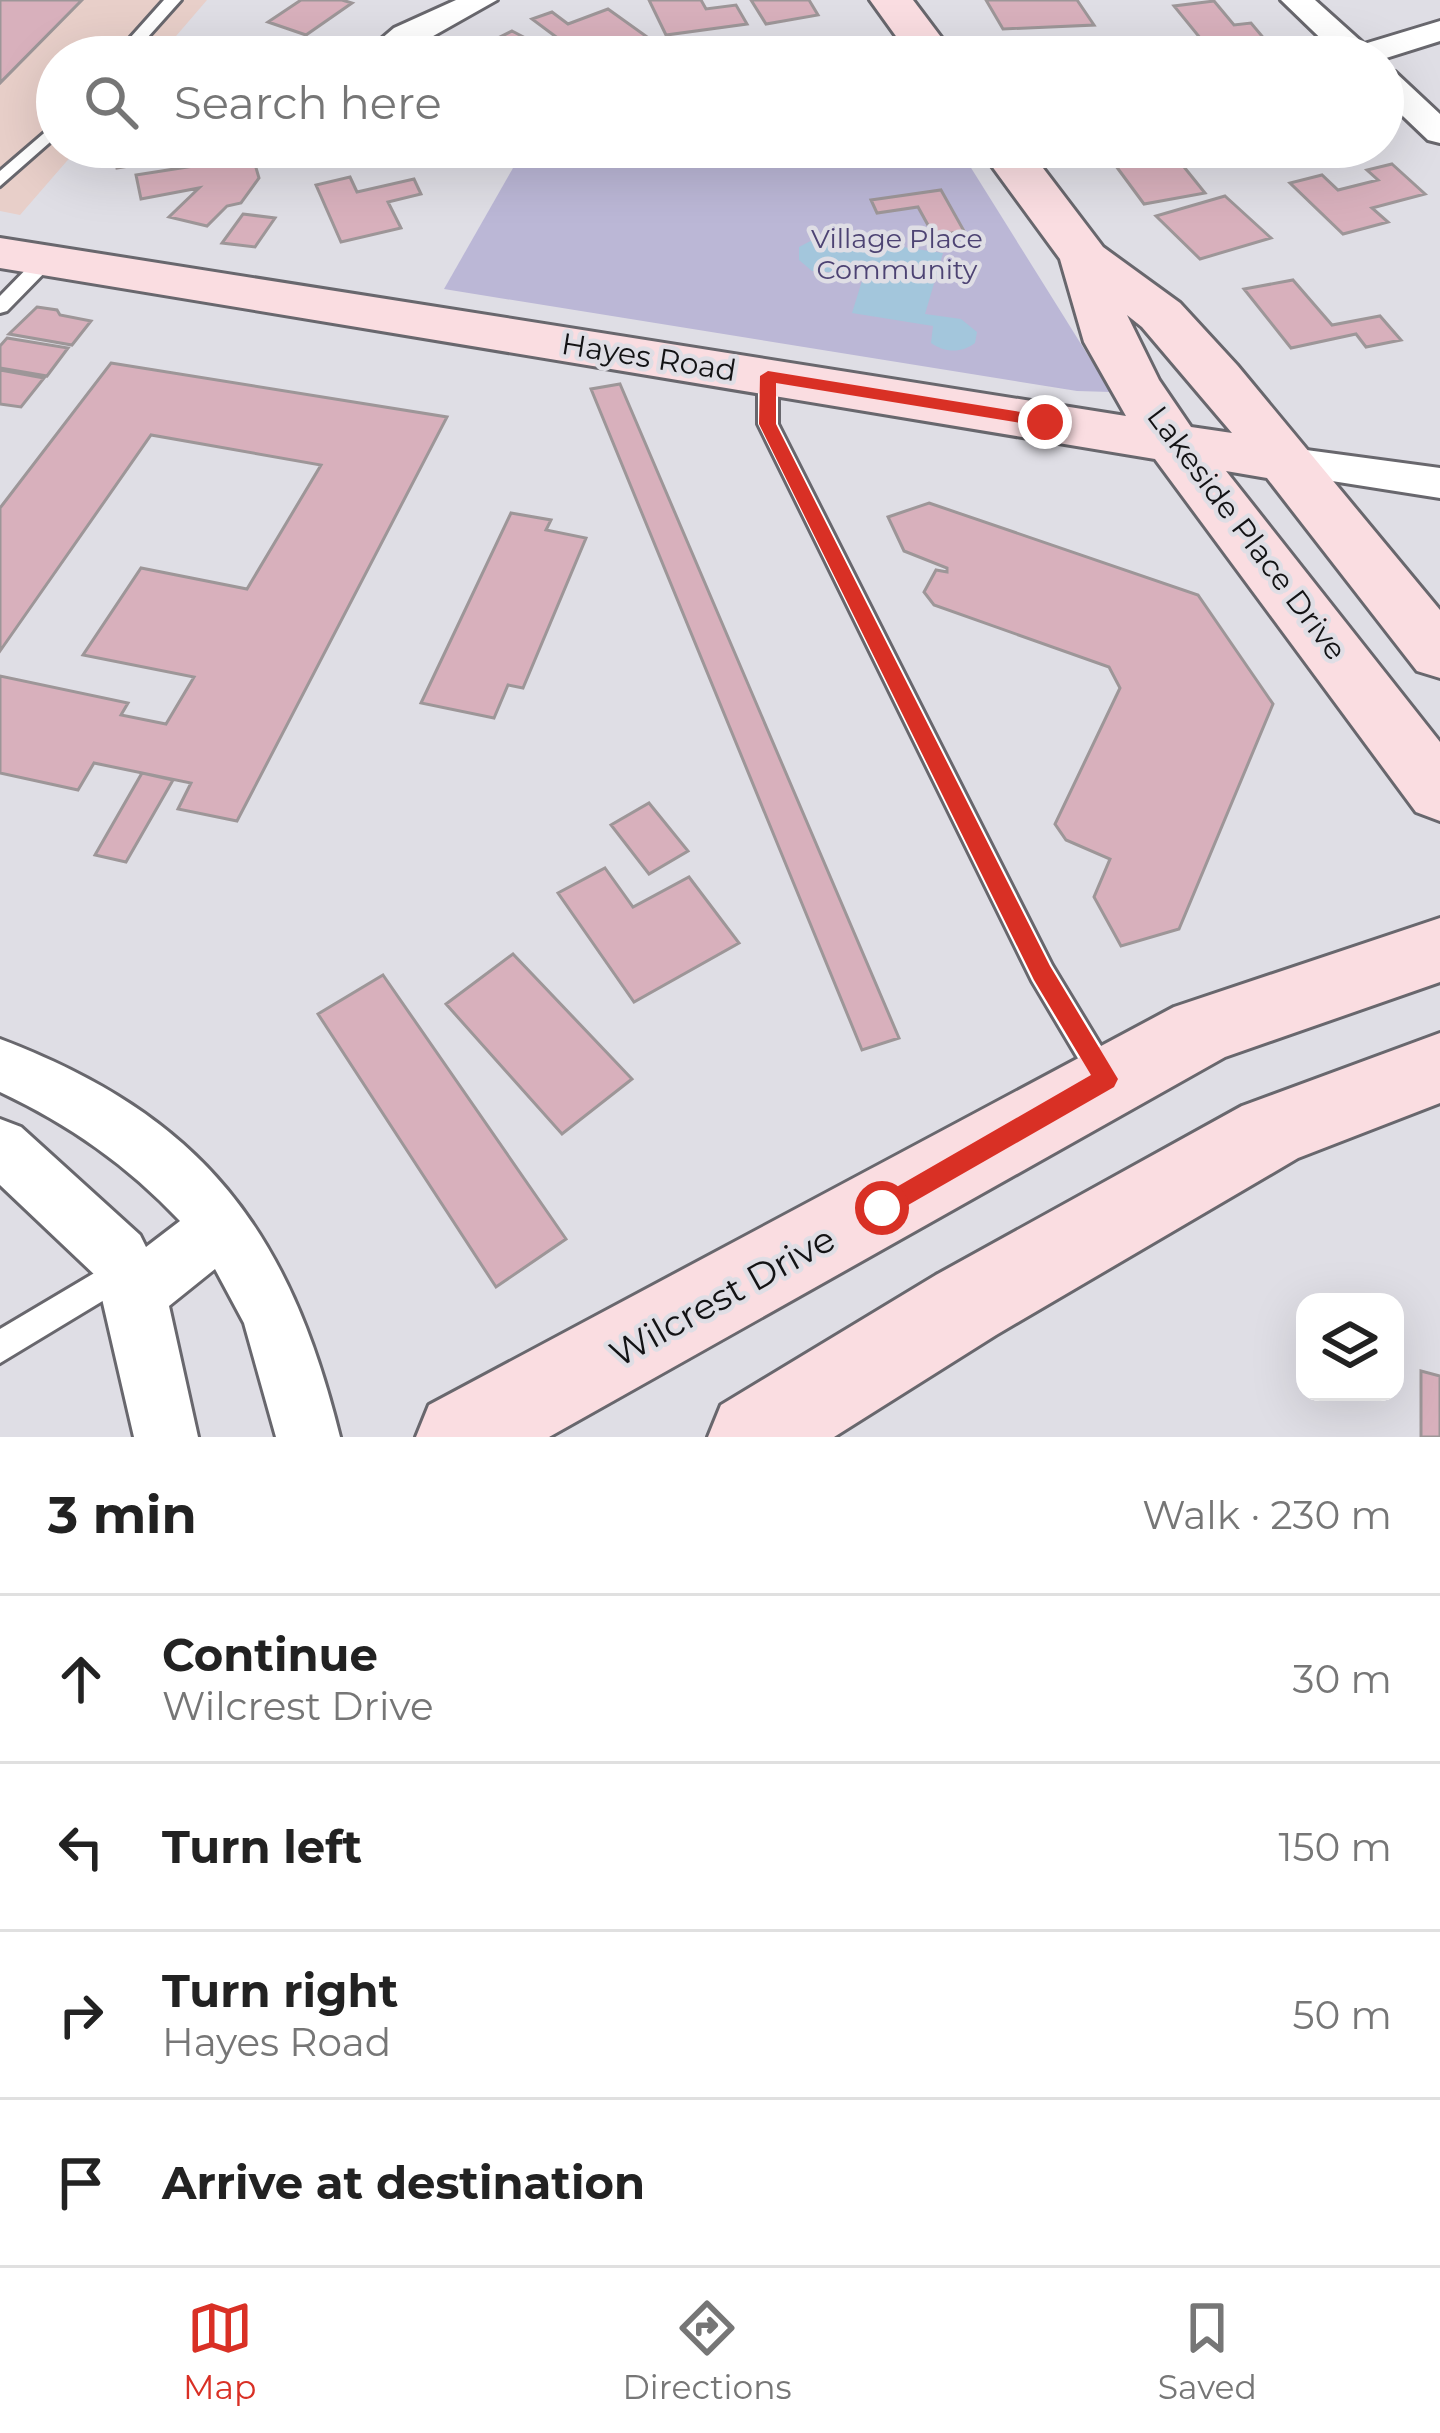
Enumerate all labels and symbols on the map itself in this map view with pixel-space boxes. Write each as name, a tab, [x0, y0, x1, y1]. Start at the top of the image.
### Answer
park label: Village Place Community	[811, 222, 983, 286]
street label: Hayes Road	[559, 325, 739, 389]
route end	[1018, 395, 1072, 449]
street label: Lakeside Place Drive	[1139, 399, 1355, 667]
route start	[855, 1181, 909, 1235]
street label: Wilcrest Drive	[602, 1216, 842, 1376]

